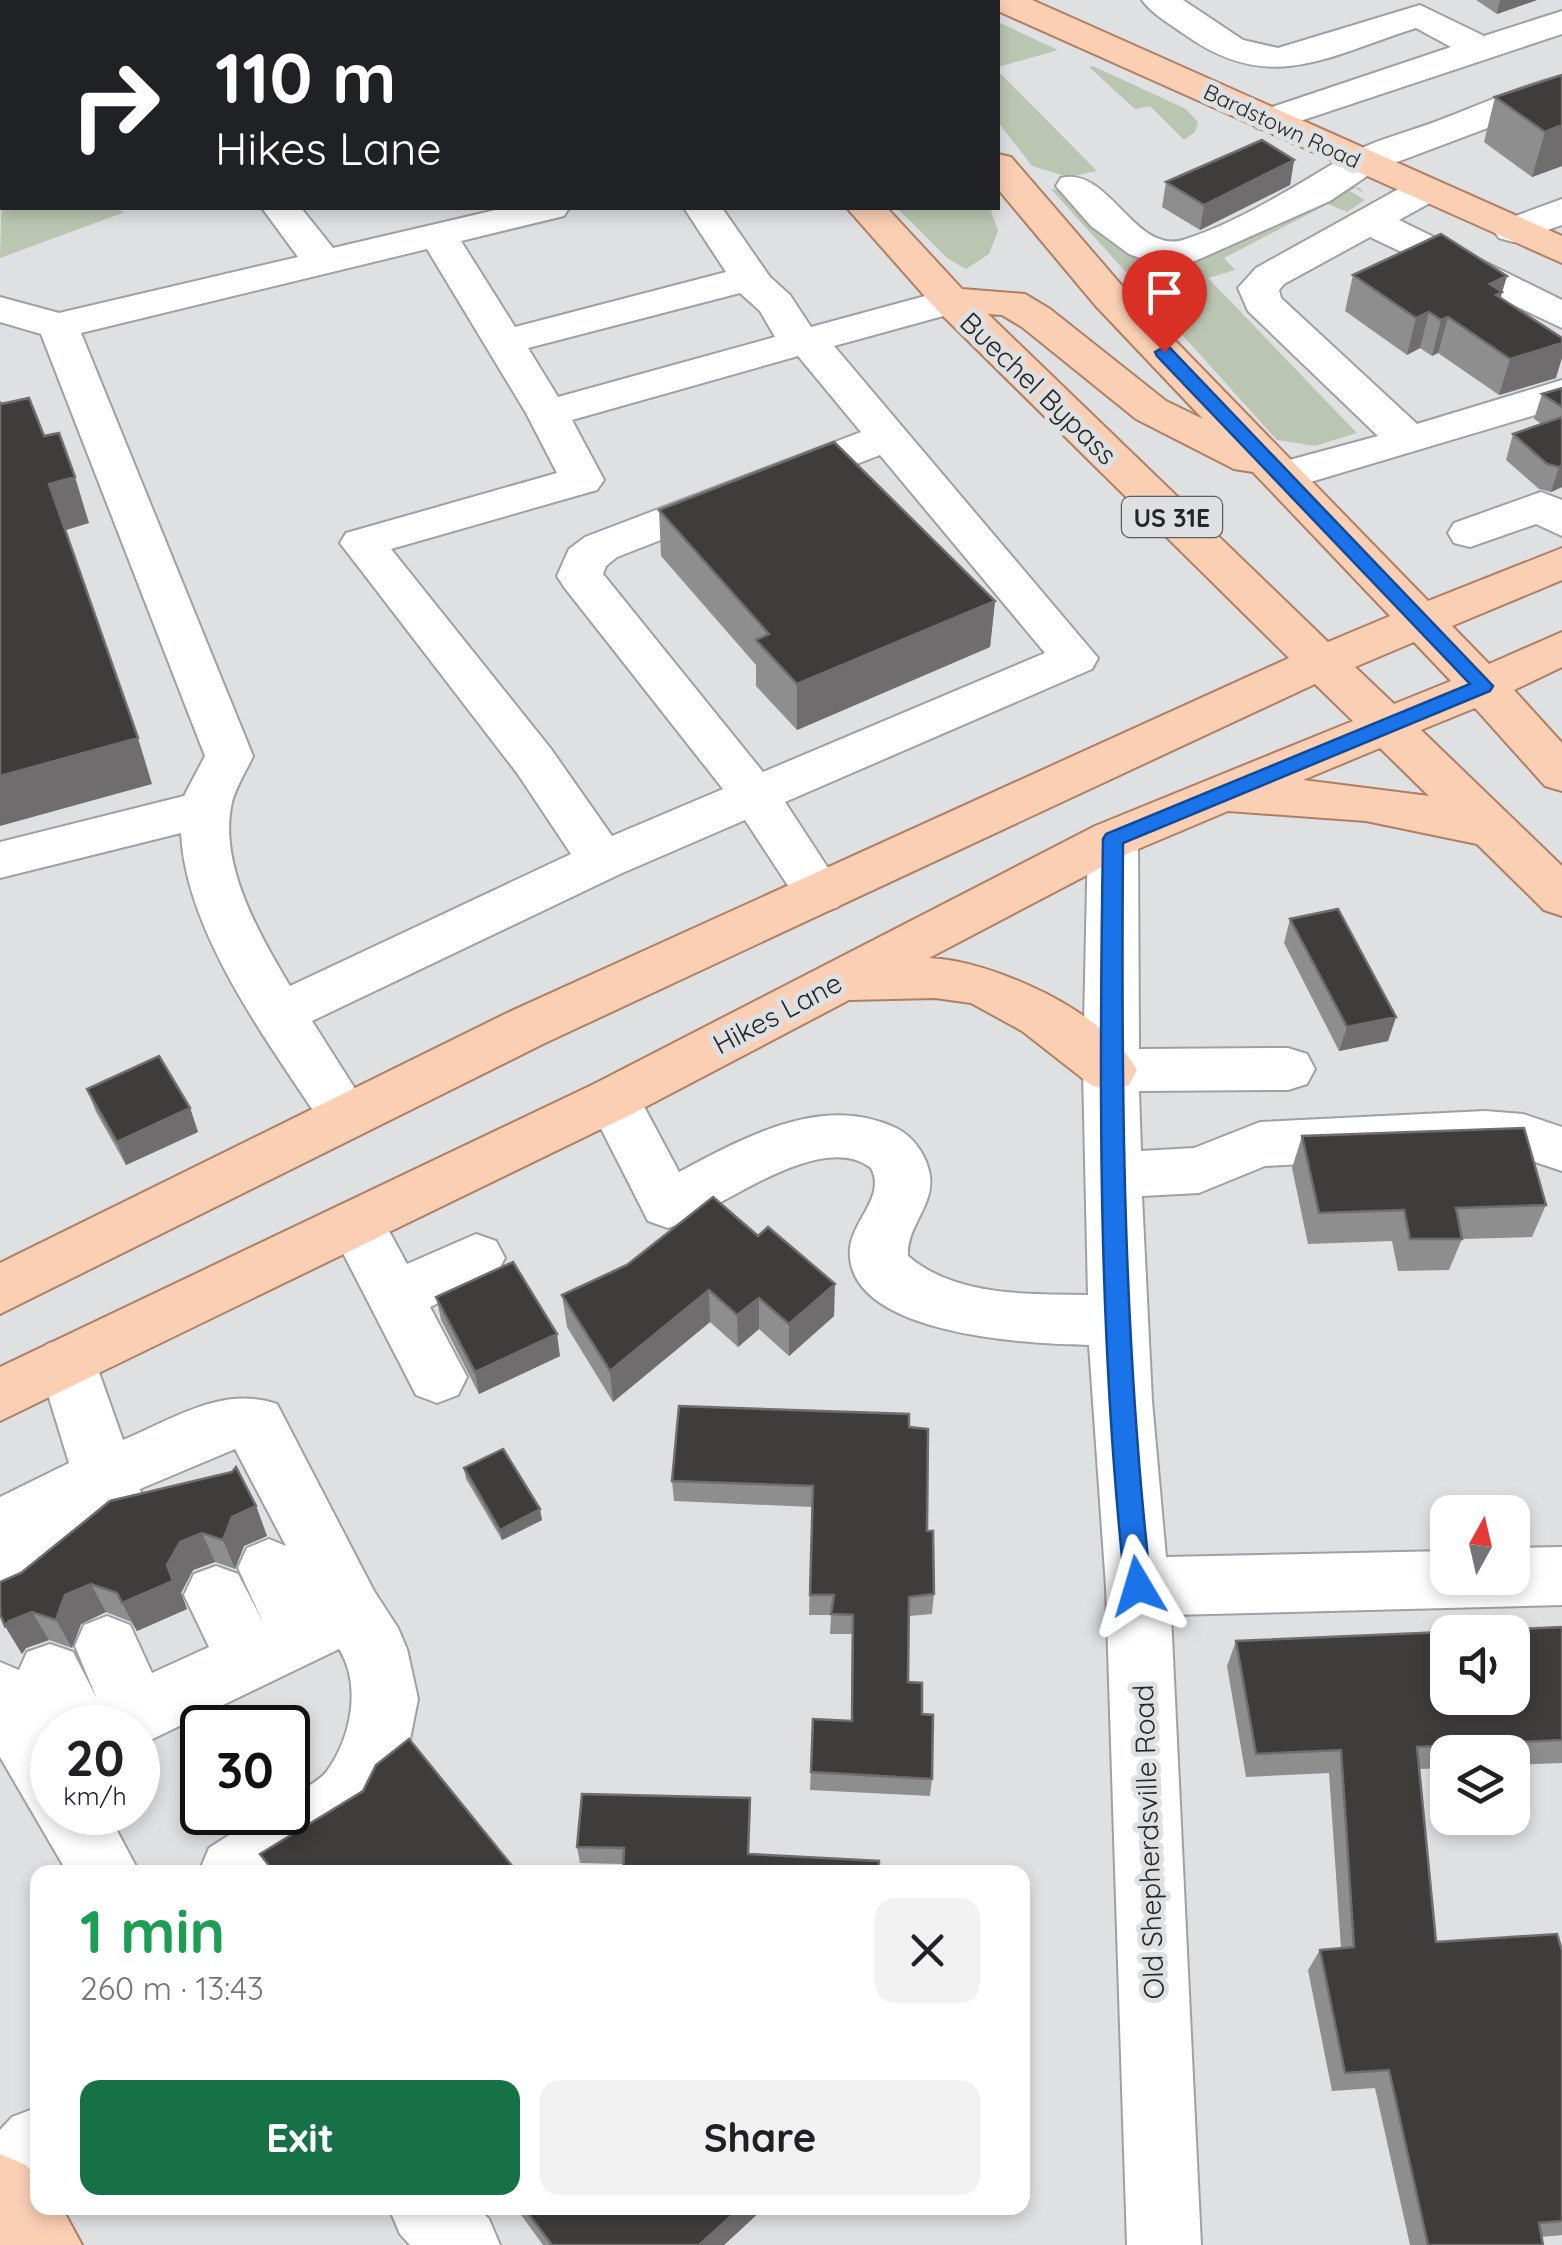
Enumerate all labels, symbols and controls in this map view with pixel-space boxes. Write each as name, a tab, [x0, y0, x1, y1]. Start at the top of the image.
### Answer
text: 110 m	[215, 33, 397, 121]
icon: right	[50, 40, 180, 170]
street label: Bardstown Road	[1199, 77, 1365, 175]
text: Hikes Lane	[215, 120, 442, 176]
pin	[1122, 250, 1207, 353]
icon: arrive	[1137, 265, 1192, 320]
street label: Buechel Bypass	[953, 304, 1125, 472]
road number: US 31E	[1122, 497, 1222, 537]
street label: Hikes Lane	[707, 964, 847, 1062]
north arrow	[1430, 1495, 1530, 1595]
map controls	[1430, 1495, 1530, 1835]
position arrow	[1086, 1534, 1190, 1638]
button: sound	[1430, 1615, 1530, 1715]
street label: Old Shepherdsville Road	[1125, 1684, 1171, 2000]
speed limit sign: 30	[180, 1705, 310, 1835]
text: 20	[65, 1726, 125, 1789]
button: layers	[1430, 1735, 1530, 1835]
text: km/h	[63, 1780, 127, 1811]
text: 1 min	[80, 1893, 225, 1968]
button: close	[875, 1898, 980, 2003]
text: 260 m · 13:43	[80, 1968, 264, 2008]
button: Exit	[80, 2080, 520, 2195]
button: Share	[540, 2080, 980, 2195]

